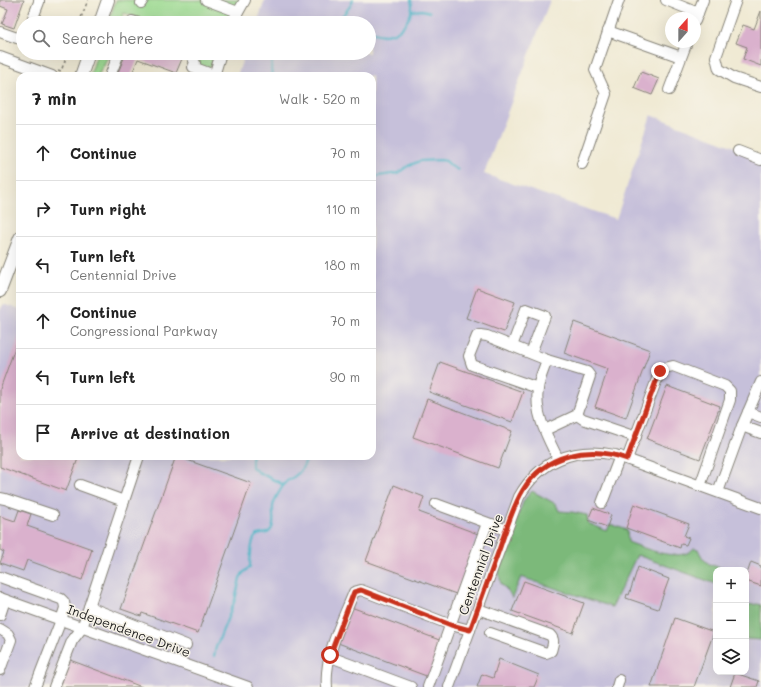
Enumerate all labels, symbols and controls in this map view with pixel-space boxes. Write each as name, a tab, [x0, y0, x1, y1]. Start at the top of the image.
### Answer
north arrow	[665, 12, 701, 48]
search box	[16, 16, 376, 60]
icon: search	[30, 27, 52, 49]
text: Search here	[62, 28, 153, 48]
text: 7 min	[32, 87, 77, 109]
text: Walk · 520 m	[279, 90, 360, 107]
icon: ahead	[32, 142, 54, 164]
text: Continue	[70, 143, 137, 163]
text: 70 m	[330, 144, 360, 161]
icon: right	[32, 198, 54, 220]
text: Turn right	[70, 199, 147, 219]
text: 110 m	[326, 200, 360, 217]
text: Turn left	[70, 246, 135, 266]
icon: left	[32, 254, 54, 276]
text: 180 m	[324, 256, 360, 273]
text: Centennial Drive	[70, 266, 177, 283]
text: Continue	[70, 302, 137, 322]
icon: ahead	[32, 310, 54, 332]
text: 70 m	[330, 312, 360, 329]
text: Congressional Parkway	[70, 322, 218, 339]
route end	[651, 362, 669, 380]
icon: left	[32, 366, 54, 388]
text: Turn left	[70, 367, 135, 387]
text: 90 m	[330, 368, 360, 385]
icon: arrive	[32, 422, 54, 444]
text: Arrive at destination	[70, 423, 230, 443]
street label: Centennial Drive	[454, 511, 506, 617]
map controls	[713, 567, 749, 675]
button: +	[713, 567, 749, 603]
street label: Independence Drive	[65, 600, 193, 660]
button: −	[713, 603, 749, 639]
button: layers	[713, 639, 749, 675]
route start	[321, 646, 339, 664]

